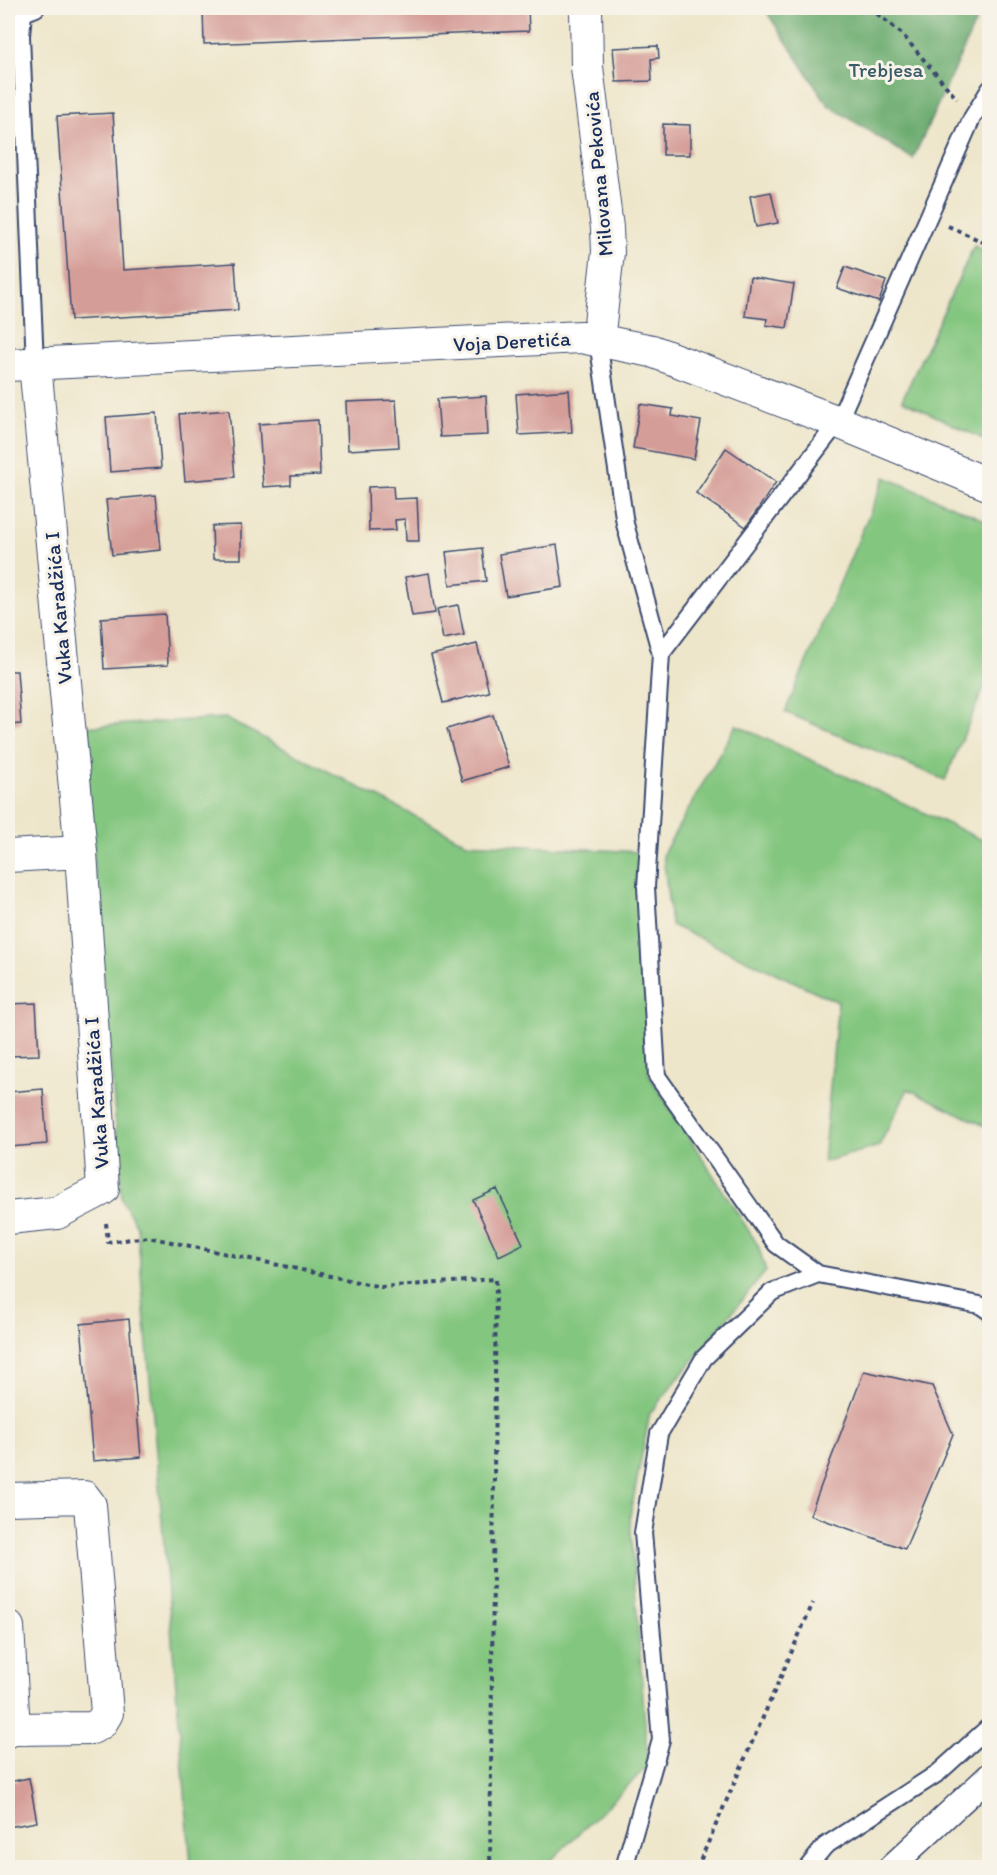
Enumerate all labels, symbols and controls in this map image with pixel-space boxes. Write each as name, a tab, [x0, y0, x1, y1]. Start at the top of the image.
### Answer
park label: Trebjesa	[849, 57, 924, 82]
street label: Milovana Pekovića	[578, 90, 618, 258]
street label: Voja Deretića	[452, 325, 572, 357]
street label: Vuka Karadžića I	[39, 531, 77, 685]
street label: Vuka Karadžića I	[78, 1016, 114, 1170]

